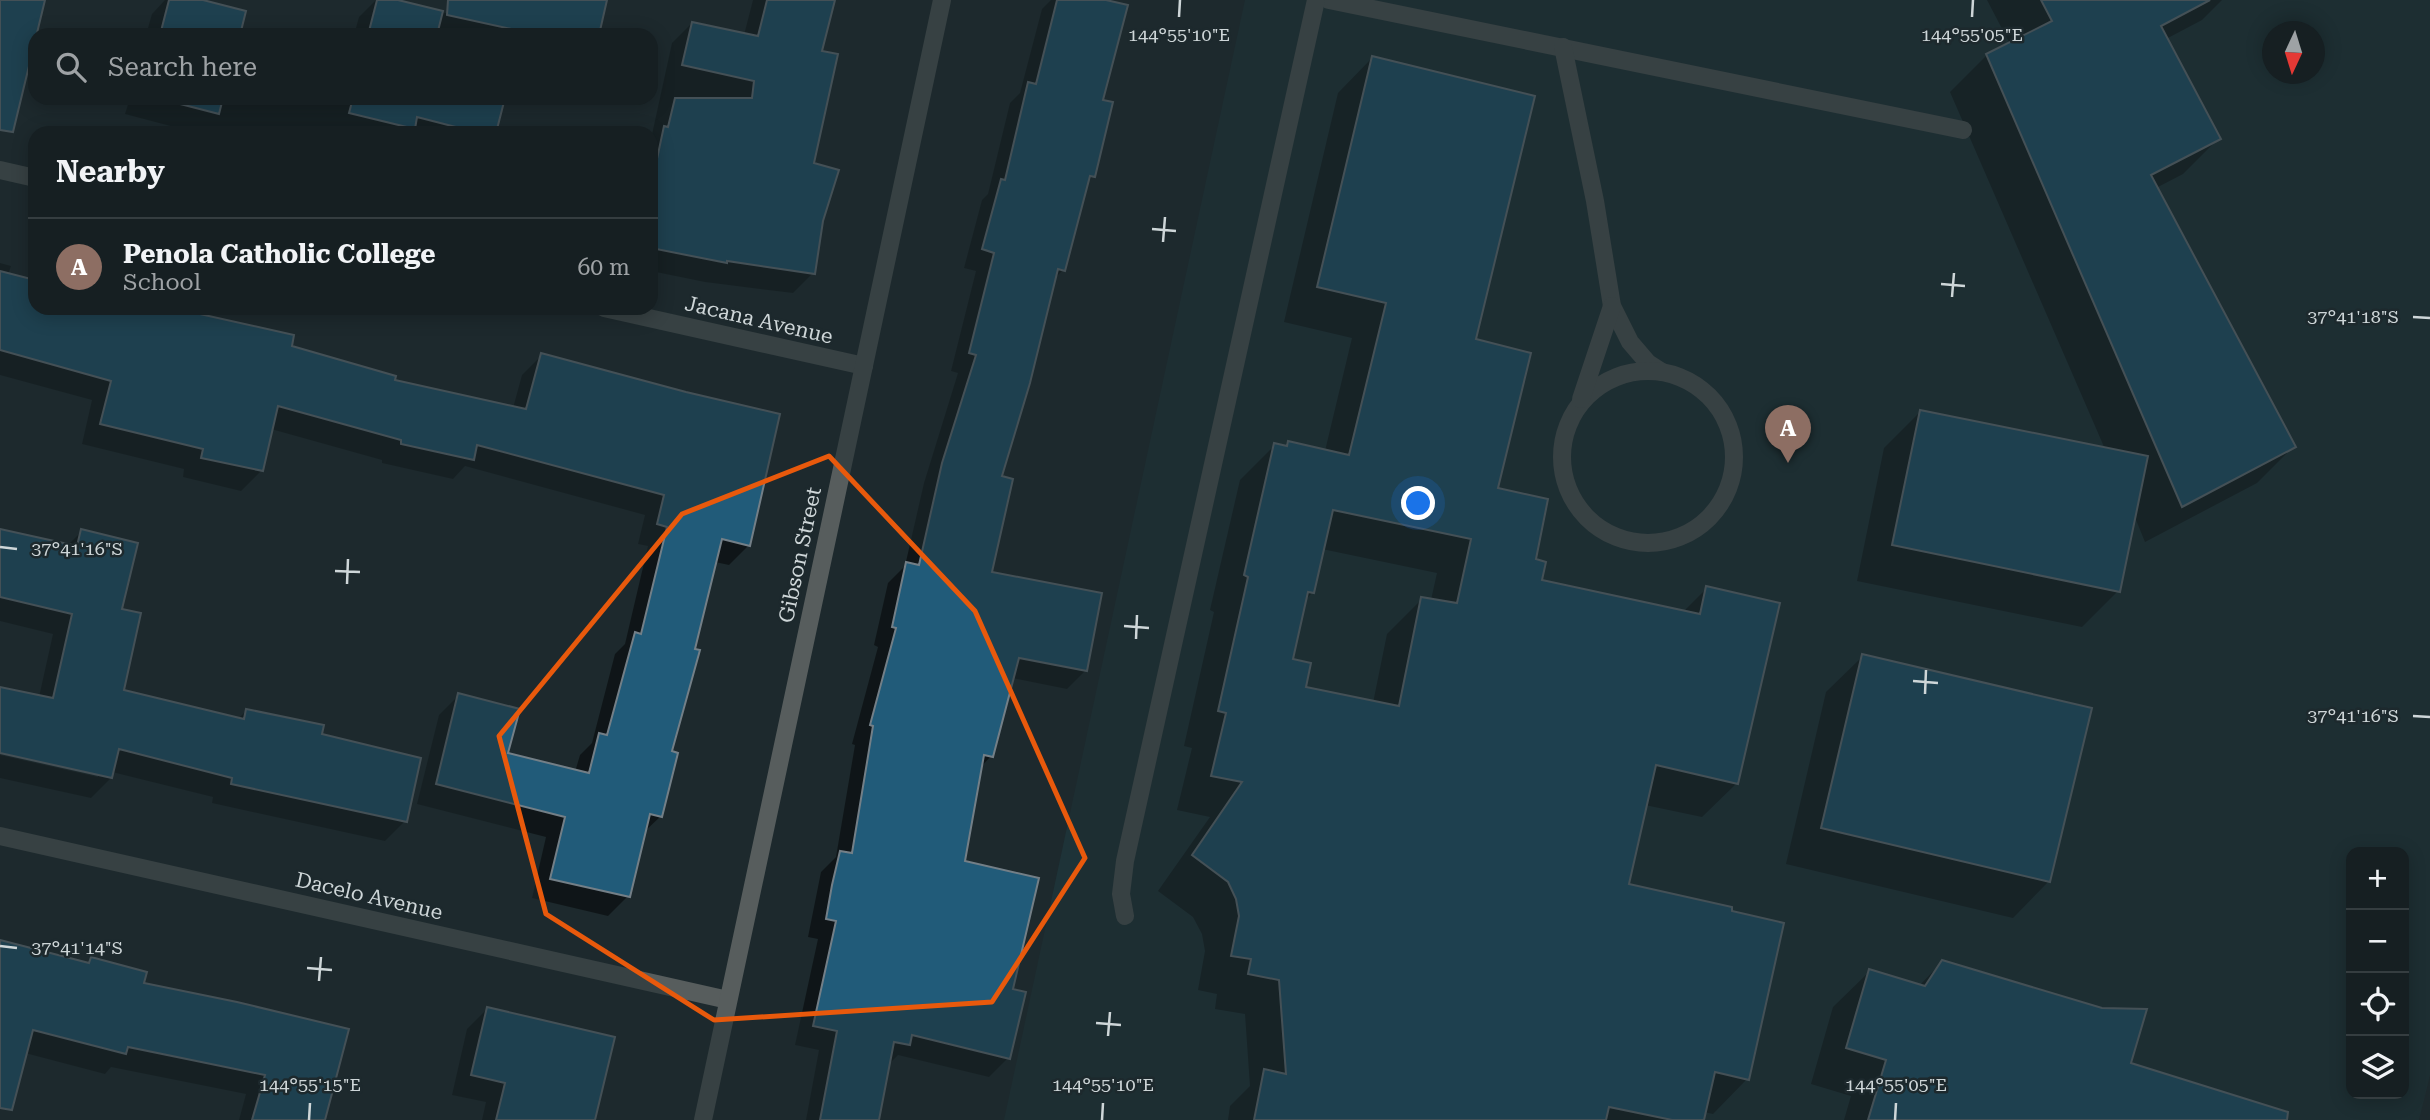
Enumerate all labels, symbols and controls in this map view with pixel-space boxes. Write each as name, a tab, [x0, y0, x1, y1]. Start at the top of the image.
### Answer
north arrow	[2262, 21, 2325, 84]
text: 144°55'10"E	[1128, 24, 1230, 45]
text: 144°55'05"E	[1921, 24, 2023, 45]
search box	[28, 28, 658, 105]
icon: search	[52, 48, 90, 86]
text: Search here	[108, 52, 257, 82]
text: Nearby	[56, 154, 165, 189]
text: Penola Catholic College	[123, 239, 435, 269]
text: A	[71, 254, 87, 281]
text: 60 m	[577, 254, 630, 281]
text: School	[123, 269, 201, 296]
street label: Jacana Avenue	[683, 291, 835, 349]
text: 37°41'18"S	[2307, 306, 2399, 327]
pin: A	[1765, 405, 1811, 463]
street label: Gibson Street	[774, 485, 826, 625]
your location	[1401, 486, 1435, 520]
text: 37°41'16"S	[31, 538, 123, 559]
text: 37°41'16"S	[2307, 705, 2399, 726]
map controls	[2346, 847, 2409, 1099]
button: +	[2346, 847, 2409, 910]
street label: Dacelo Avenue	[293, 867, 445, 925]
button: −	[2346, 910, 2409, 973]
text: 37°41'14"S	[31, 937, 123, 958]
button: locate	[2346, 973, 2409, 1036]
button: layers	[2346, 1036, 2409, 1099]
text: 144°55'15"E	[259, 1074, 361, 1095]
text: 144°55'10"E	[1052, 1074, 1154, 1095]
text: 144°55'05"E	[1845, 1074, 1947, 1095]

